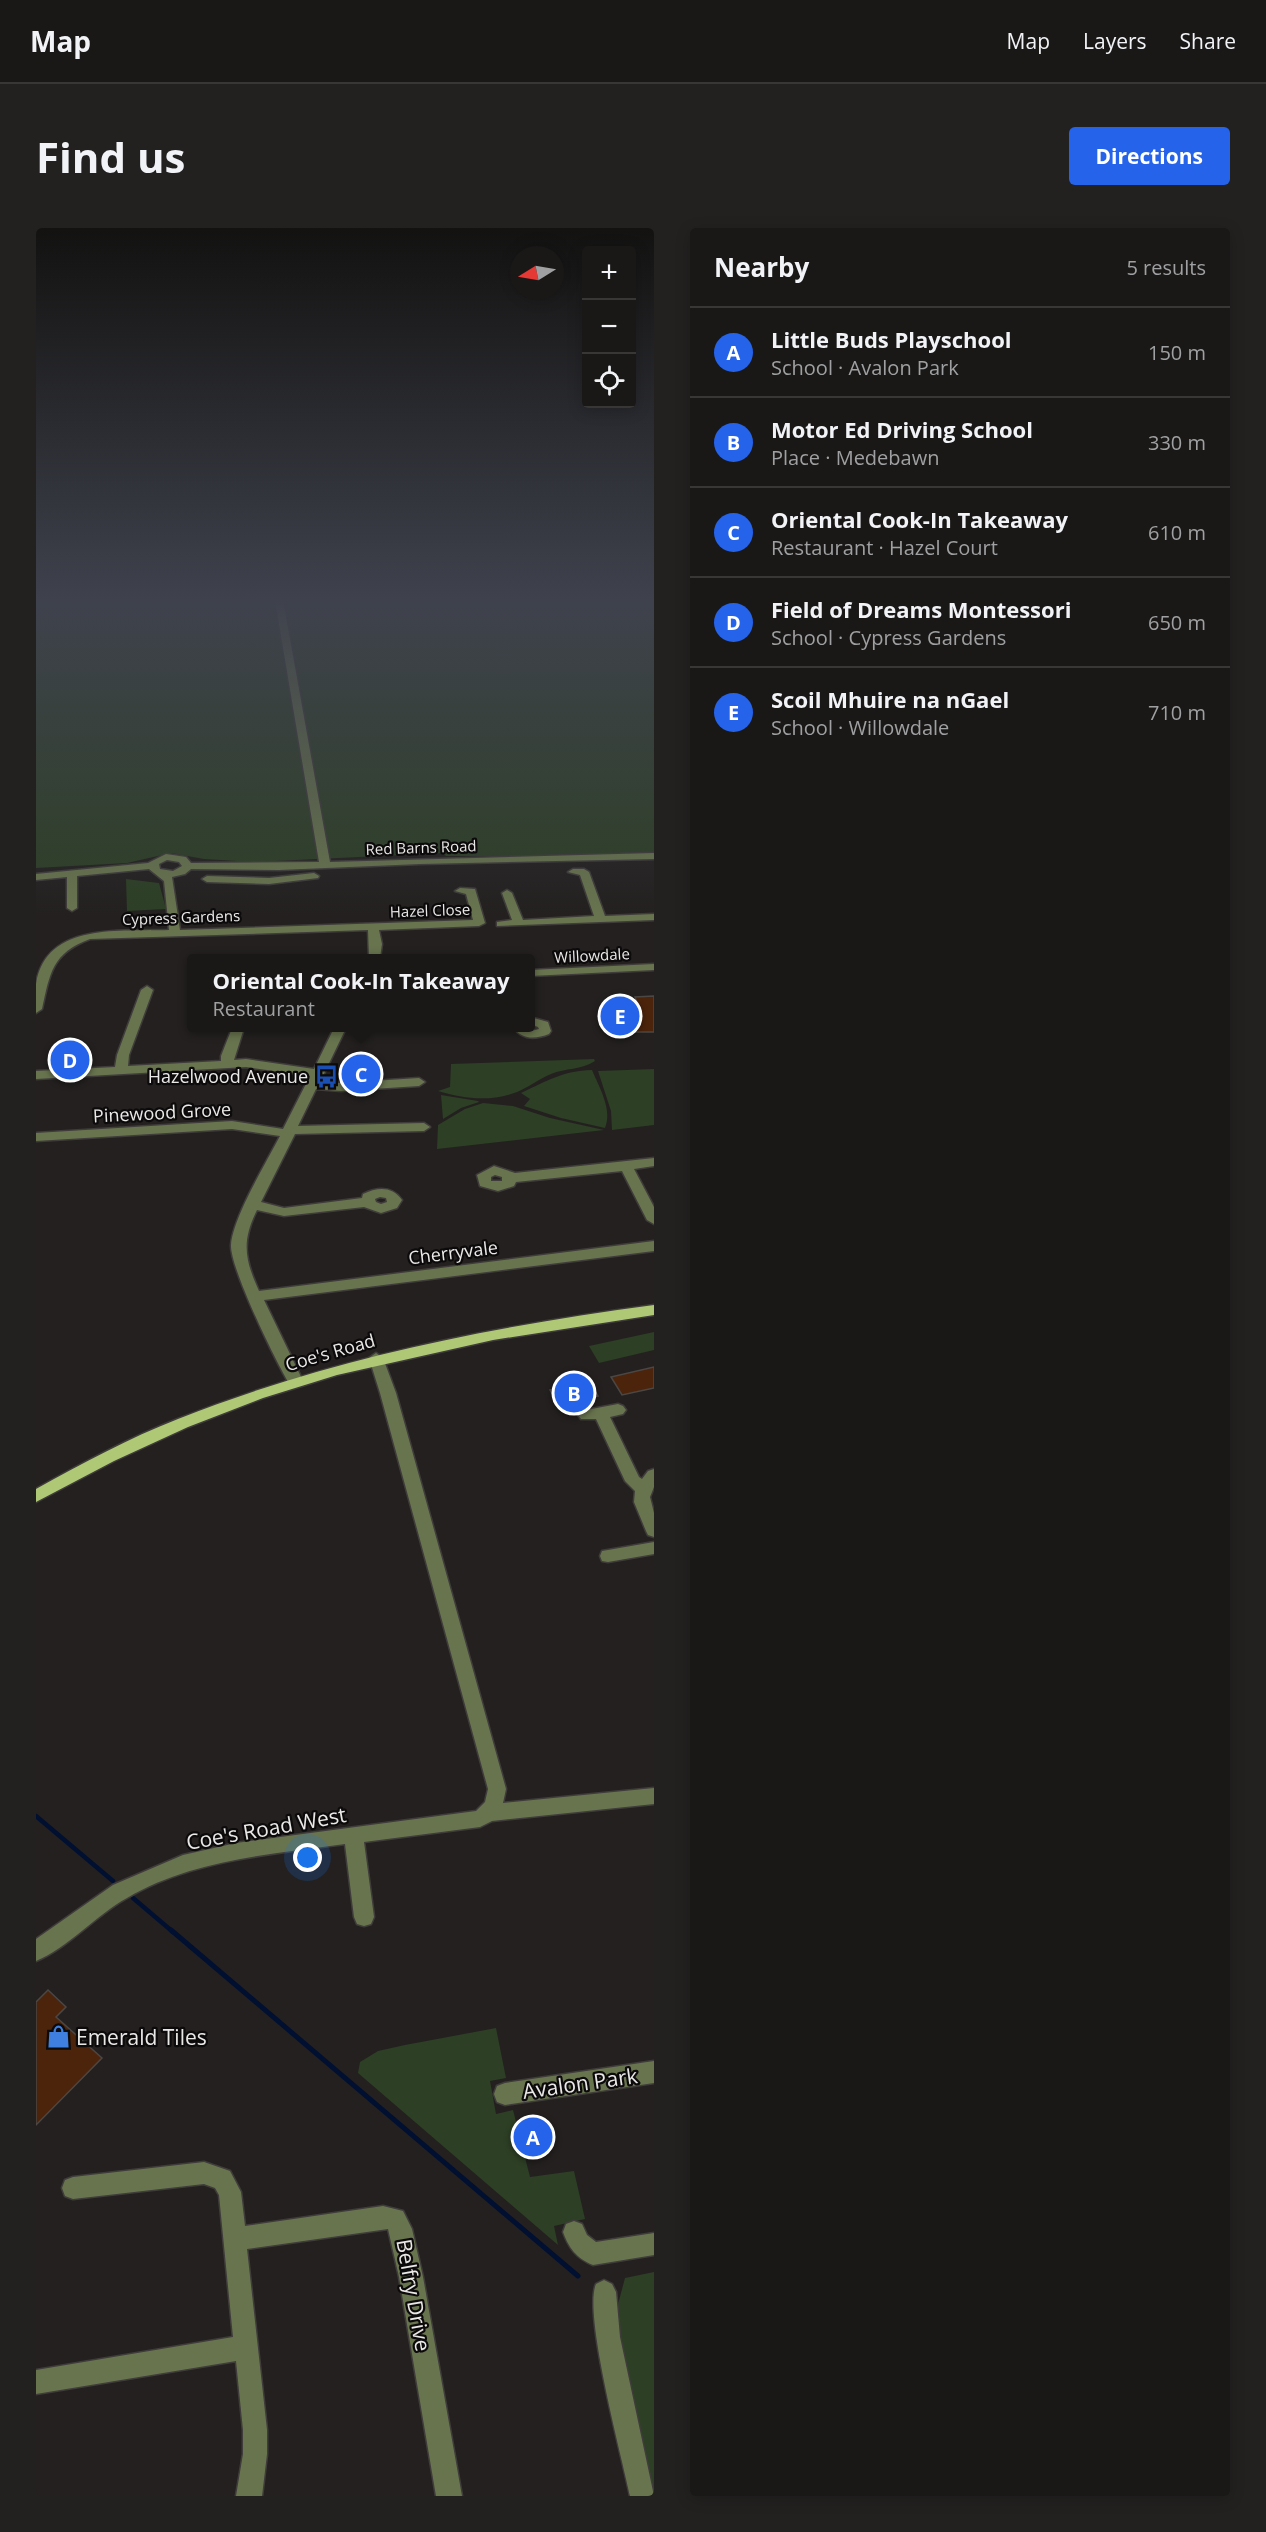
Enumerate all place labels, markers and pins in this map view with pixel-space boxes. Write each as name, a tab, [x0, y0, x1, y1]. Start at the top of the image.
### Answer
pin: E	[600, 994, 640, 1038]
pin: D	[51, 1038, 90, 1082]
pin: C	[342, 1052, 380, 1096]
bus stop icon: Hazelwood Avenue	[313, 1063, 339, 1089]
place label: Hazelwood Avenue	[148, 1064, 308, 1088]
pin: B	[554, 1370, 594, 1416]
place label: Emerald Tiles	[76, 2023, 207, 2051]
shop icon: Emerald Tiles	[45, 2024, 71, 2050]
pin: A	[514, 2114, 552, 2160]

